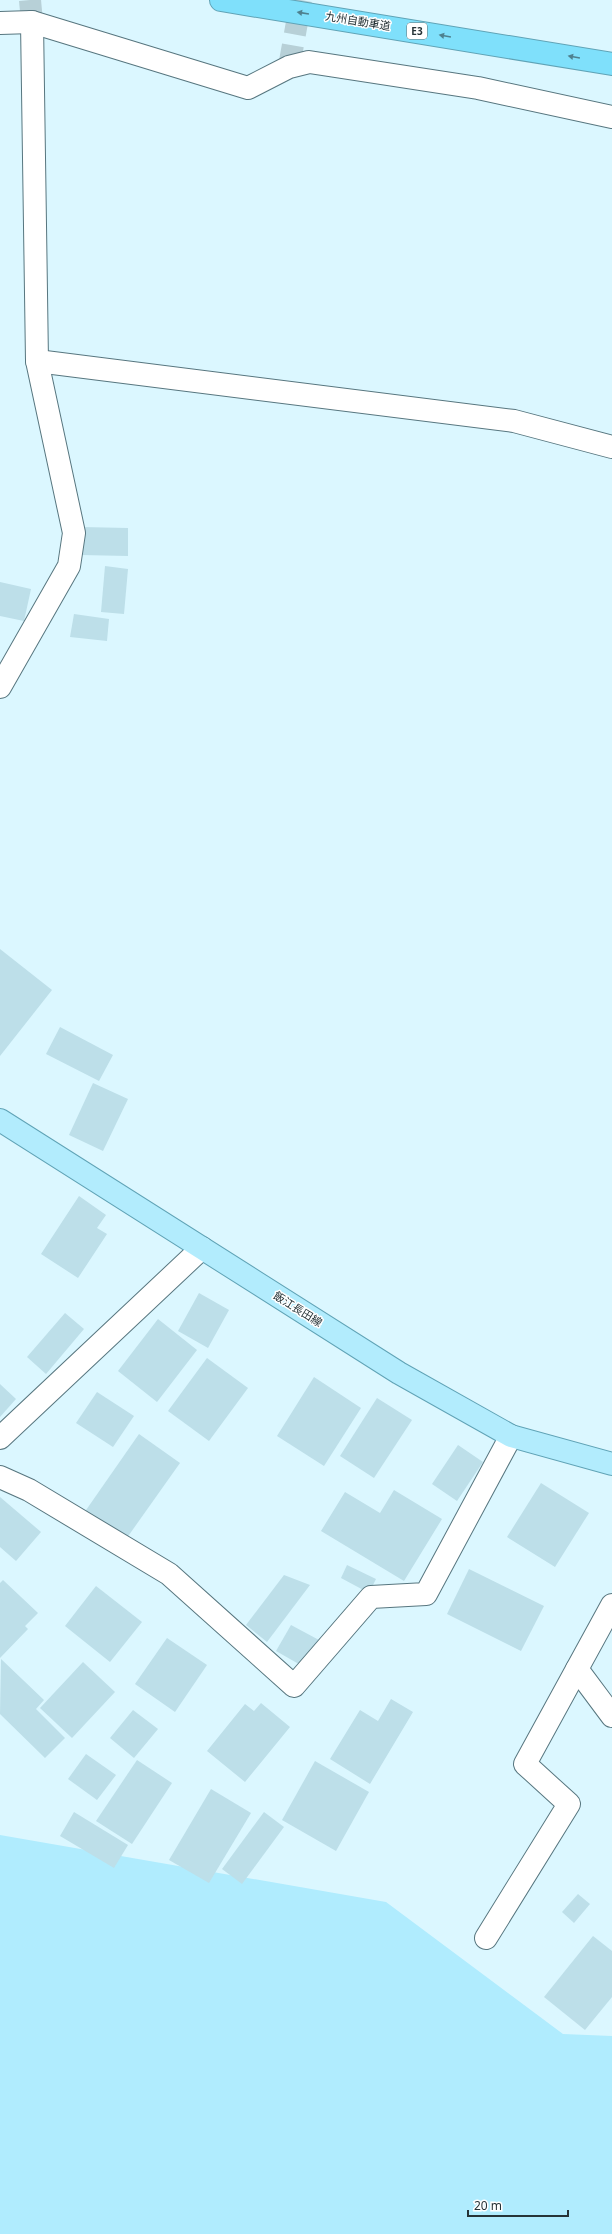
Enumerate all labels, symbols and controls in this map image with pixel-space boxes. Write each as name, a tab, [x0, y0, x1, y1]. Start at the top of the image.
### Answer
street label: 九州自動車道	[324, 8, 392, 33]
one-way arrow	[297, 10, 309, 16]
road number: E3	[407, 23, 427, 39]
one-way arrow	[439, 33, 451, 39]
one-way arrow	[567, 54, 580, 60]
street label: 飯江長田線	[271, 1288, 326, 1330]
scale bar	[468, 2192, 568, 2218]
text: 20 m	[474, 2197, 502, 2214]

